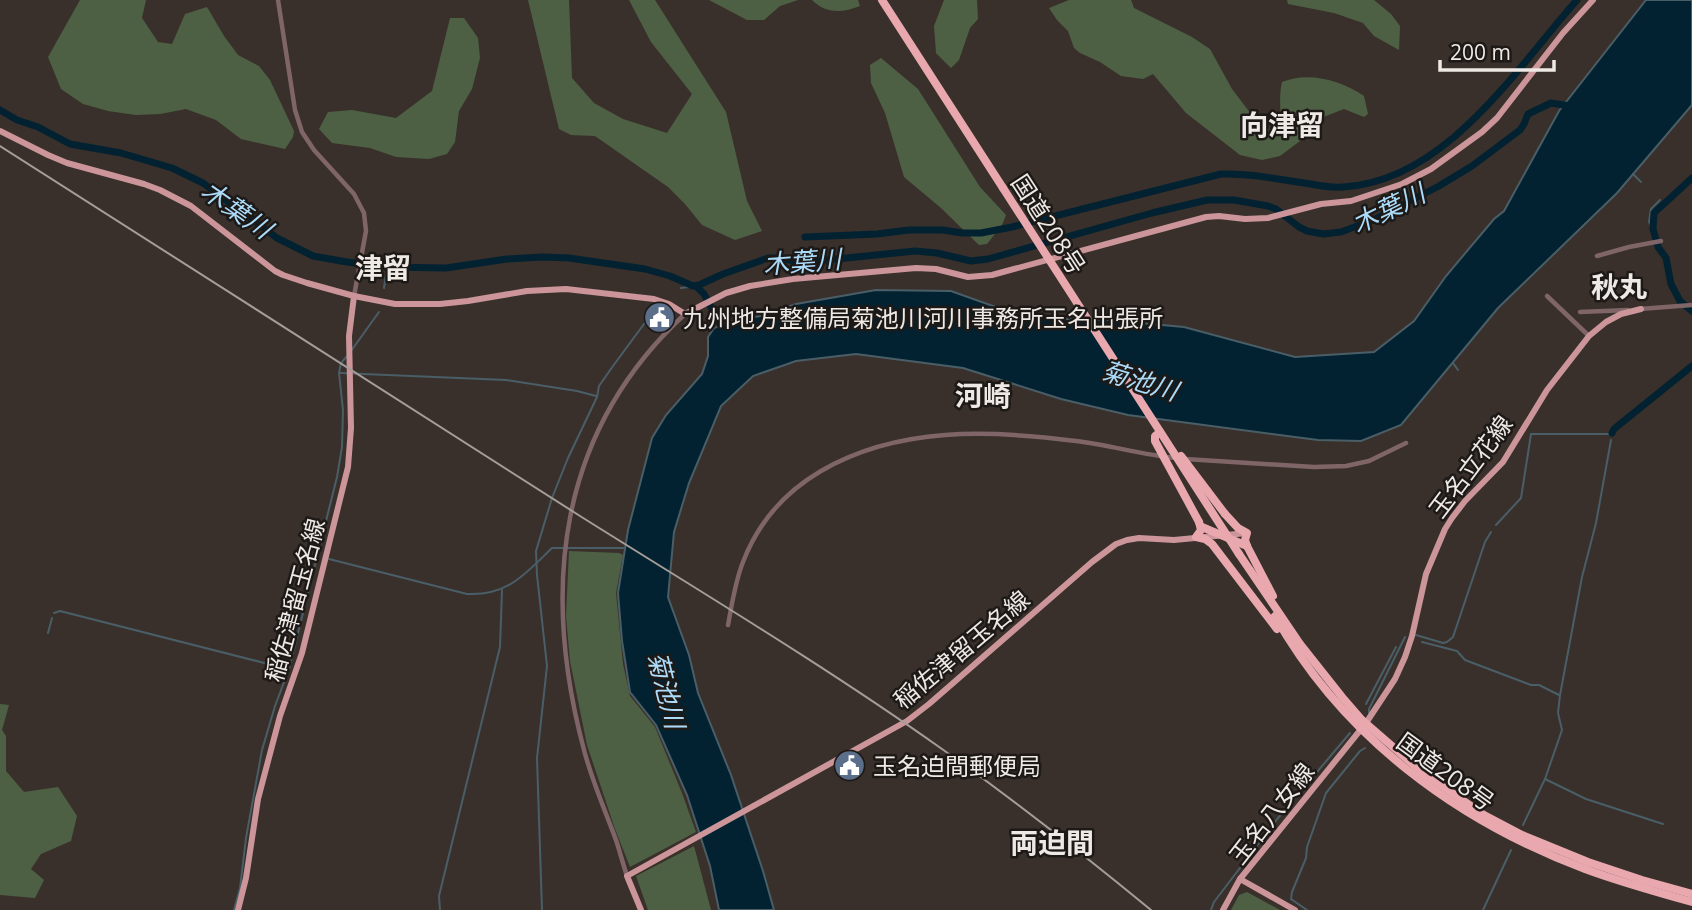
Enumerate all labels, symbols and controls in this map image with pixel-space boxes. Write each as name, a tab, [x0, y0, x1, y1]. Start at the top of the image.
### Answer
scale bar	[1440, 28, 1554, 72]
text: 200 m	[1450, 38, 1511, 66]
district label: 向津留	[1240, 105, 1324, 143]
street label: 国道208号	[1004, 168, 1094, 280]
water label: 木葉川	[195, 172, 282, 248]
water label: 木葉川	[1345, 173, 1434, 241]
water label: 木葉川	[762, 240, 845, 282]
district label: 津留	[355, 248, 411, 286]
district label: 秋丸	[1591, 267, 1647, 305]
public building icon: 九州地方整備局菊池川河川事務所玉名出張所	[643, 300, 677, 334]
place label: 九州地方整備局菊池川河川事務所玉名出張所	[683, 301, 1163, 334]
water label: 菊池川	[1097, 351, 1185, 409]
district label: 河崎	[955, 376, 1011, 414]
street label: 玉名立花線	[1421, 408, 1519, 524]
street label: 稲佐津留玉名線	[256, 515, 332, 685]
street label: 稲佐津留玉名線	[886, 582, 1036, 716]
water label: 菊池川	[640, 648, 695, 735]
street label: 国道208号	[1391, 724, 1501, 818]
public building icon: 玉名迫間郵便局	[833, 748, 867, 782]
place label: 玉名迫間郵便局	[873, 749, 1041, 782]
street label: 玉名八女線	[1221, 756, 1321, 870]
district label: 両迫間	[1010, 823, 1094, 861]

